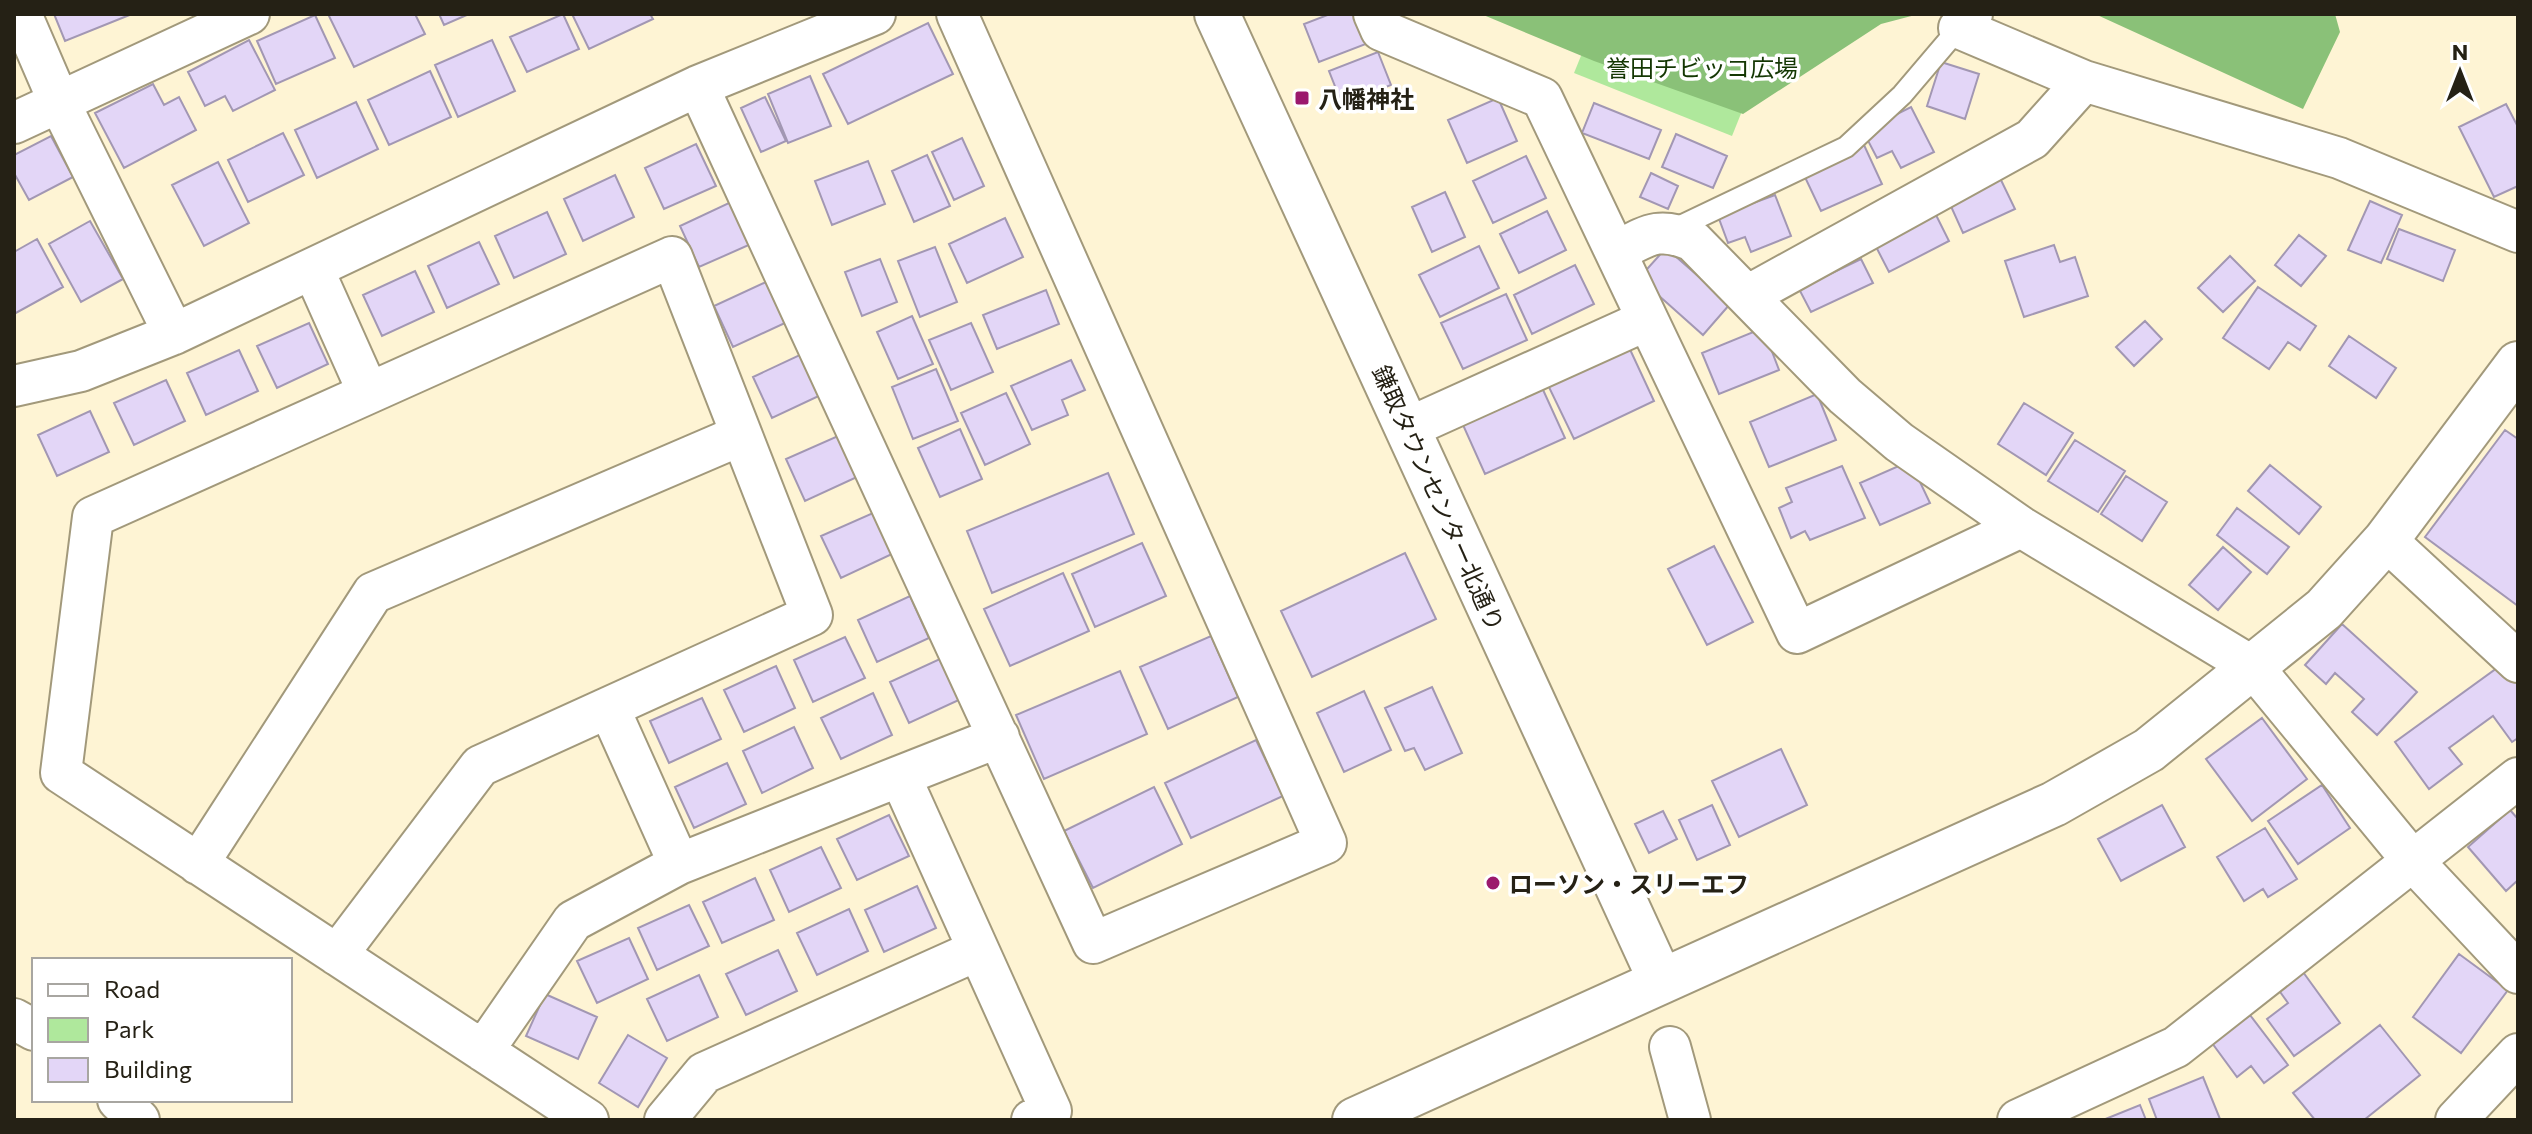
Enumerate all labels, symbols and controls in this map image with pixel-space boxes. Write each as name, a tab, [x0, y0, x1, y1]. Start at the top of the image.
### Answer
north arrow	[2420, 32, 2500, 112]
text: N	[2452, 38, 2468, 65]
park label: 誉田チビッコ広場	[1606, 53, 1798, 82]
place label: 八幡神社	[1318, 84, 1414, 113]
marker: 八幡神社	[1293, 89, 1311, 107]
street label: 鎌取タウンセンター北通り	[1367, 361, 1511, 635]
place label: ローソン・スリーエフ	[1509, 869, 1749, 898]
marker: ローソン・スリーエフ	[1484, 874, 1502, 892]
legend	[32, 958, 292, 1102]
text: Road	[104, 974, 160, 1003]
text: Park	[104, 1014, 154, 1043]
text: Building	[104, 1054, 192, 1083]

